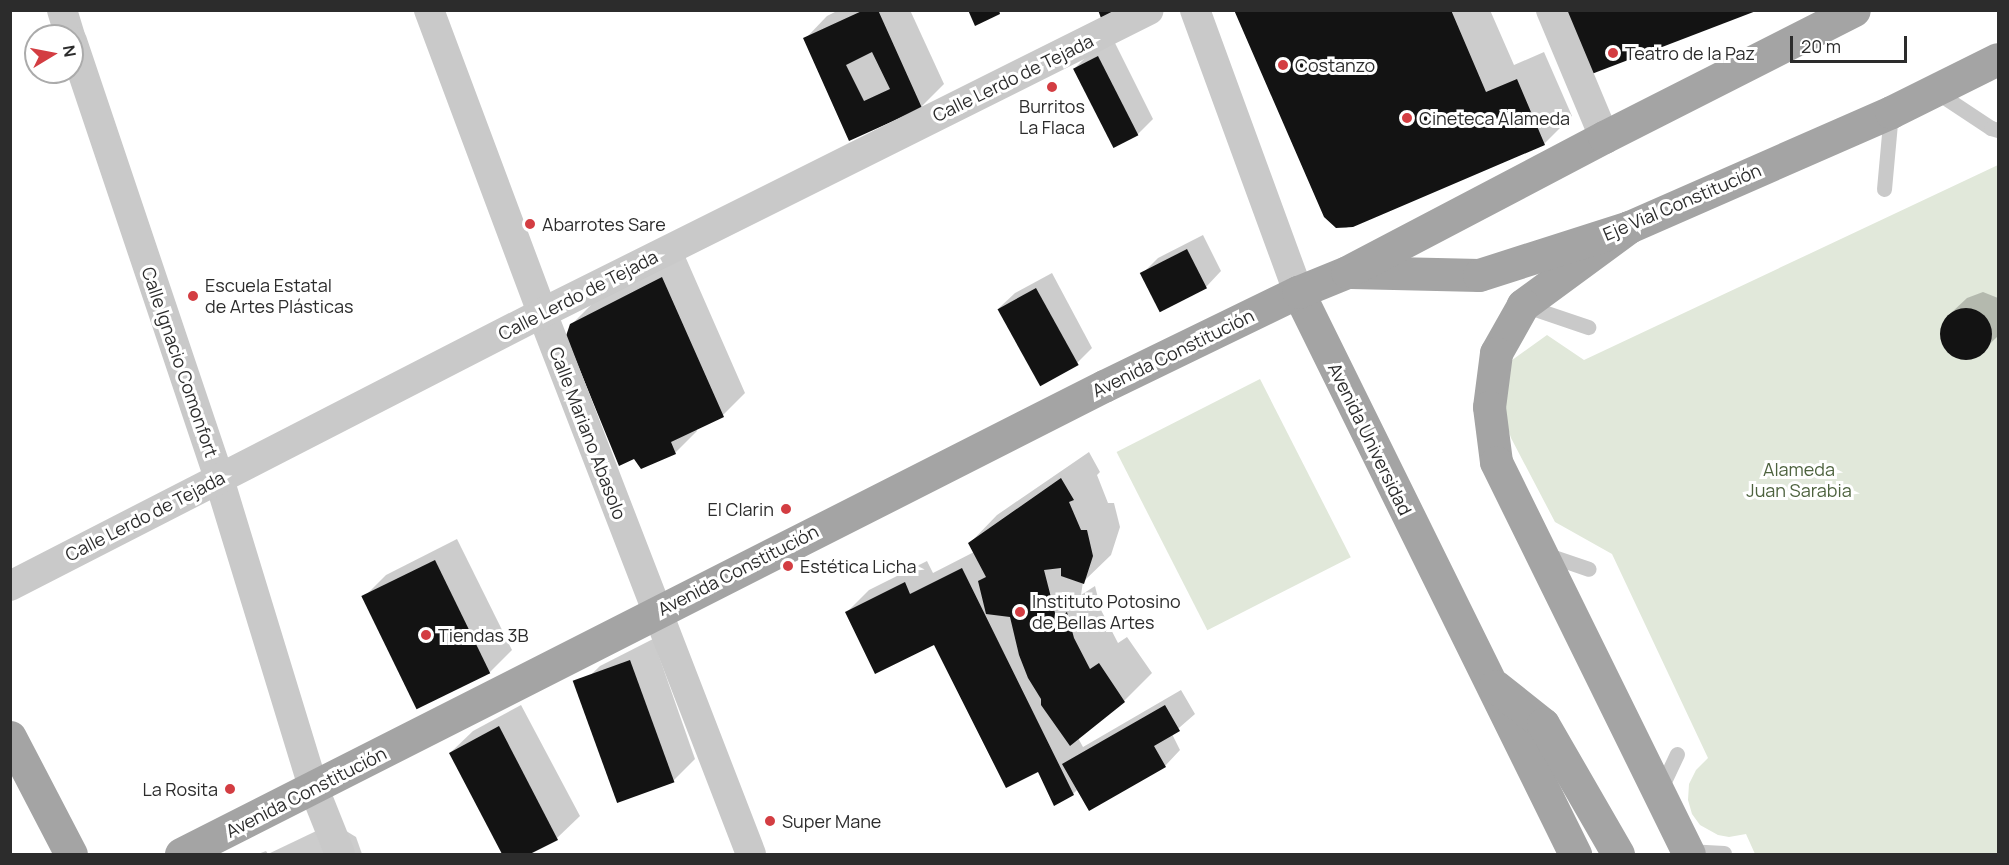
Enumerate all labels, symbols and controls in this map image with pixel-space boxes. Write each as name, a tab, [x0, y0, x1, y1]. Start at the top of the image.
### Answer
north arrow	[24, 24, 84, 84]
scale bar	[1793, 24, 1910, 62]
street label: Calle Lerdo de Tejada	[929, 30, 1097, 126]
text: 20 m	[1801, 34, 1841, 58]
place label: Teatro de la Paz	[1625, 42, 1755, 64]
text: N	[58, 44, 82, 59]
marker: Teatro de la Paz	[1606, 46, 1620, 60]
place label: Costanzo	[1295, 54, 1375, 76]
marker: Costanzo	[1276, 58, 1290, 72]
marker: Burritos La Flaca	[1045, 80, 1059, 94]
place label: Burritos La Flaca	[1019, 96, 1085, 138]
place label: Cineteca Alameda	[1419, 107, 1570, 129]
marker: Cineteca Alameda	[1400, 111, 1414, 125]
street label: Eje Vial Constitución	[1600, 159, 1764, 245]
place label: Abarrotes Sare	[542, 213, 666, 235]
marker: Abarrotes Sare	[523, 217, 537, 231]
street label: Calle Lerdo de Tejada	[495, 245, 661, 345]
street label: Calle Ignacio Comonfort	[137, 264, 223, 460]
place label: Escuela Estatal de Artes Plásticas	[205, 275, 353, 318]
marker: Escuela Estatal de Artes Plásticas	[186, 289, 200, 303]
street label: Avenida Constitución	[1089, 304, 1257, 402]
street label: Calle Mariano Abasolo	[545, 344, 631, 522]
street label: Avenida Universidad	[1324, 359, 1416, 519]
park label: Alameda Juan Sarabia	[1746, 459, 1852, 502]
street label: Calle Lerdo de Tejada	[62, 466, 228, 566]
place label: El Clarin	[707, 498, 774, 520]
marker: El Clarin	[779, 502, 793, 516]
street label: Avenida Constitución	[654, 520, 822, 620]
place label: Estética Licha	[800, 555, 916, 577]
marker: Estética Licha	[781, 559, 795, 573]
place label: Instituto Potosino de Bellas Artes	[1032, 591, 1181, 634]
marker: Instituto Potosino de Bellas Artes	[1013, 605, 1027, 619]
place label: Tiendas 3B	[438, 624, 529, 646]
marker: Tiendas 3B	[419, 628, 433, 642]
street label: Avenida Constitución	[222, 742, 390, 842]
place label: La Rosita	[142, 778, 218, 800]
marker: La Rosita	[223, 782, 237, 796]
place label: Super Mane	[782, 810, 881, 832]
marker: Super Mane	[763, 814, 777, 828]

